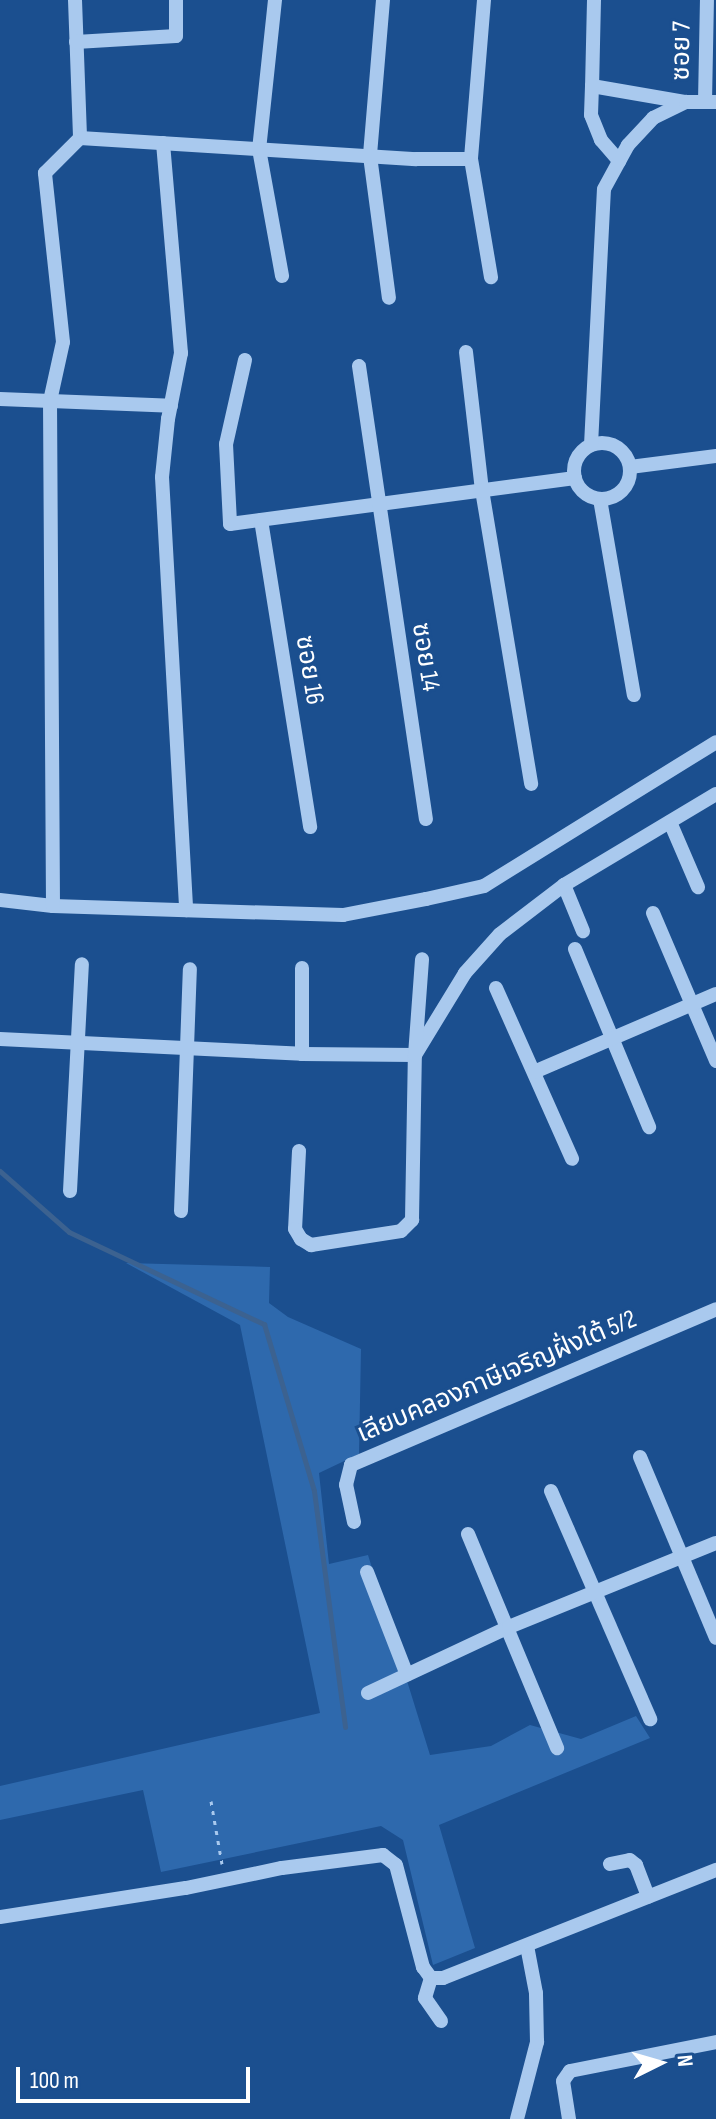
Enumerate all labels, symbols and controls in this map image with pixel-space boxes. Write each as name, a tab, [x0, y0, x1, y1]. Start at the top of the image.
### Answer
street label: ซอย 7	[666, 21, 698, 81]
street label: ซอย 14	[404, 621, 446, 693]
street label: ซอย 16	[288, 633, 330, 707]
street label: เลียบคลองภาษีเจริญฝั่งใต้ 5/2	[353, 1304, 641, 1450]
north arrow	[620, 2023, 700, 2103]
scale bar	[20, 2051, 254, 2101]
text: N	[670, 2054, 698, 2068]
text: 100 m	[30, 2066, 79, 2095]

